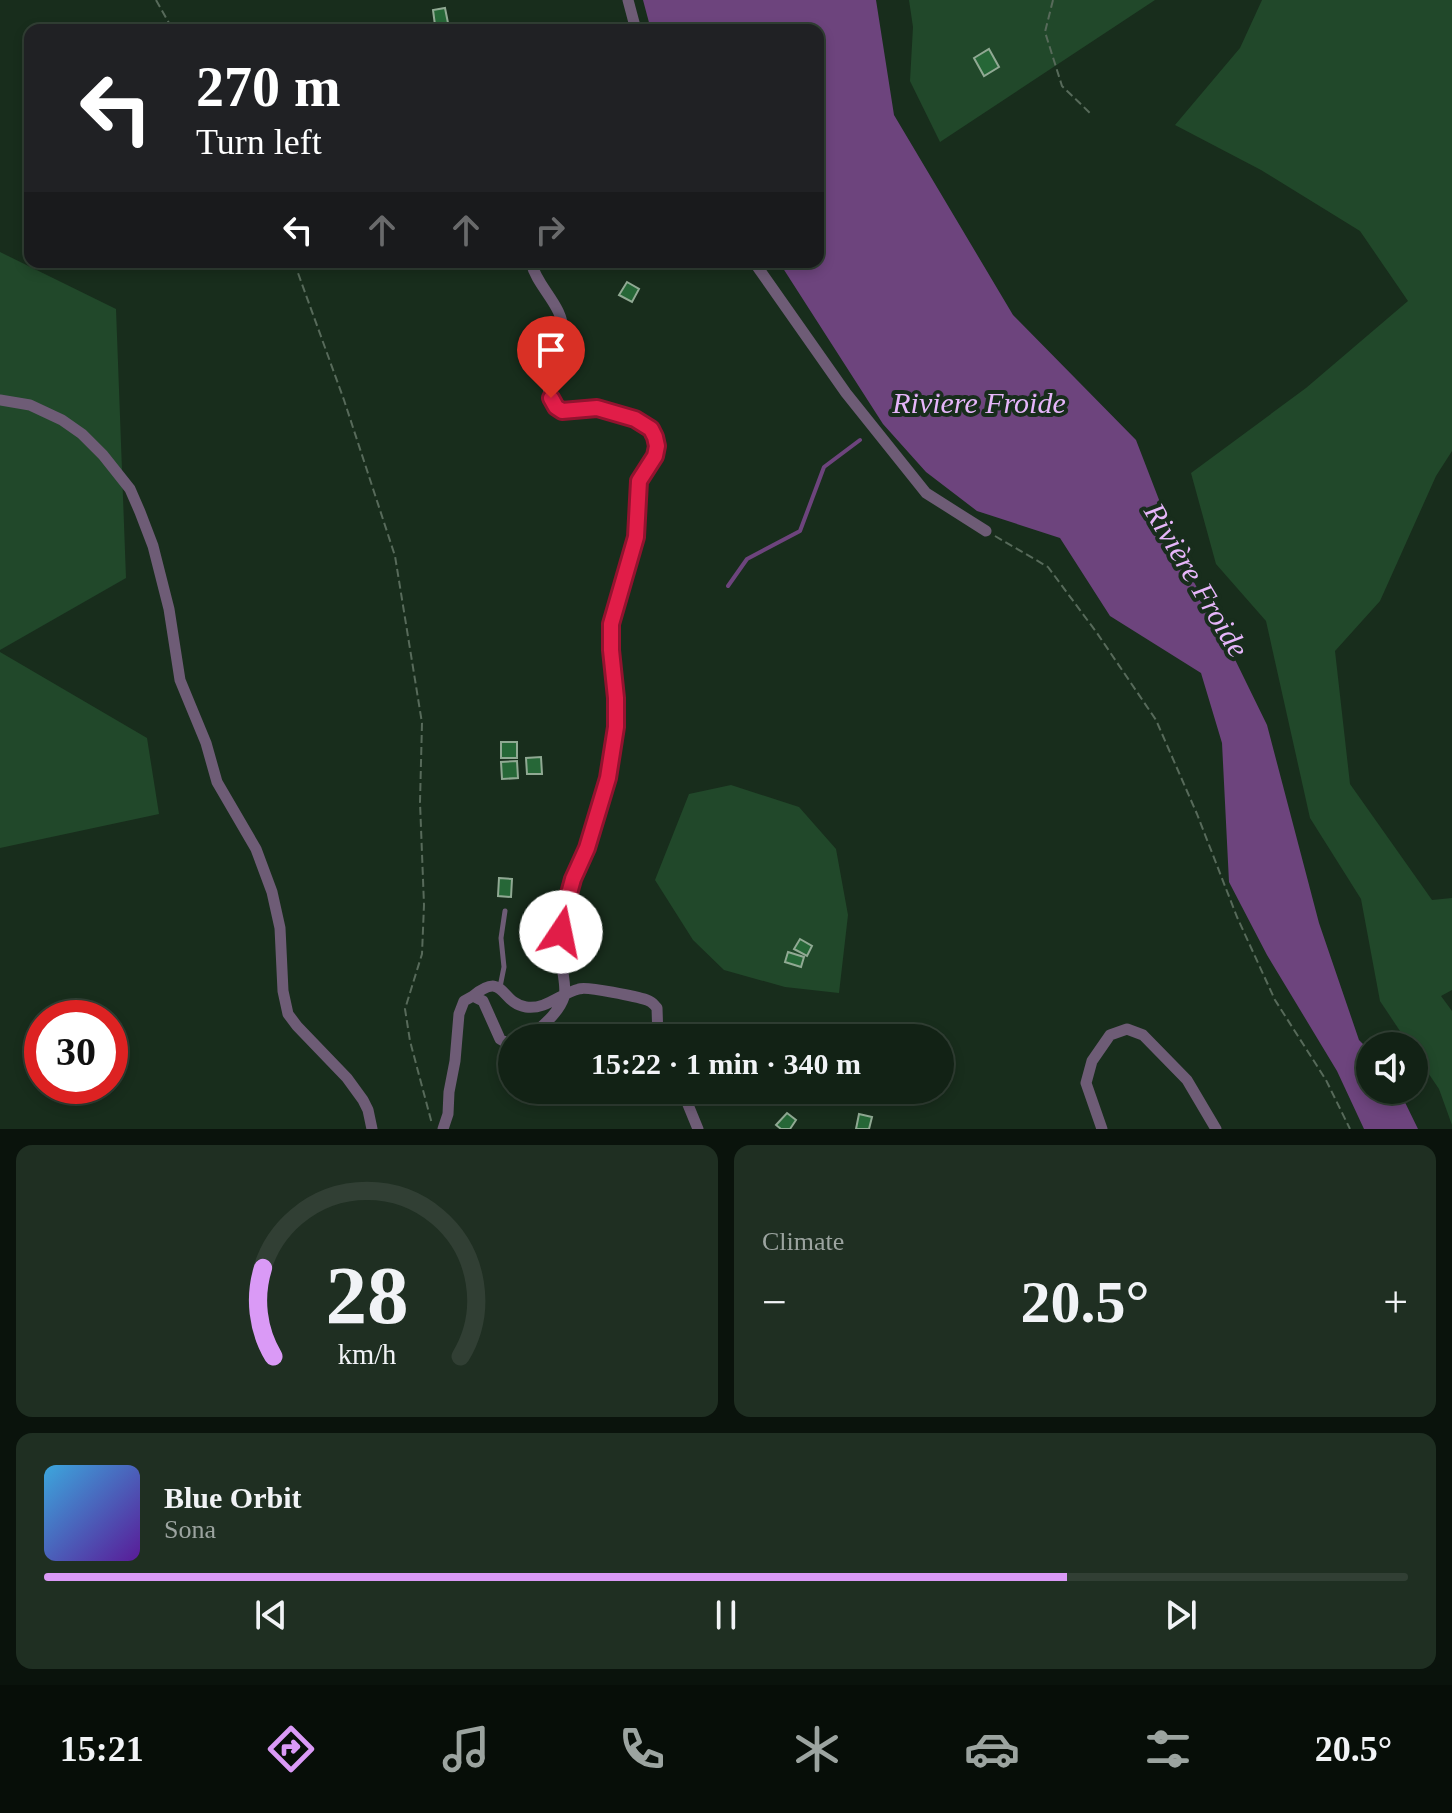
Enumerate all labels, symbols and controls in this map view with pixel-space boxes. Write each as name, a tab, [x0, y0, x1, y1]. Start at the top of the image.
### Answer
icon: left	[64, 56, 168, 160]
text: 270 m	[196, 56, 341, 118]
text: Turn left	[196, 122, 322, 162]
icon: left	[276, 208, 320, 252]
icon: ahead	[360, 208, 404, 252]
icon: ahead	[444, 208, 488, 252]
icon: right	[528, 208, 572, 252]
pin	[517, 316, 585, 398]
icon: arrive	[529, 328, 573, 372]
water label: Riviere Froide	[891, 386, 1066, 419]
water label: Rivière Froide	[1138, 496, 1256, 663]
position arrow	[519, 890, 603, 974]
speed limit sign: 30	[24, 1000, 128, 1104]
map controls	[1356, 1032, 1428, 1104]
button: sound	[1356, 1032, 1428, 1104]
text: 15:22 · 1 min · 340 m	[591, 1047, 861, 1080]
text: Climate	[762, 1227, 844, 1256]
text: 28	[325, 1249, 409, 1341]
text: 20.5°	[1021, 1269, 1150, 1335]
text: −	[762, 1278, 787, 1327]
text: +	[1383, 1278, 1408, 1327]
text: km/h	[338, 1339, 396, 1370]
text: Blue Orbit	[164, 1481, 302, 1514]
text: Sona	[164, 1515, 216, 1544]
icon: previous	[249, 1593, 293, 1637]
icon: pause	[704, 1593, 748, 1637]
icon: next	[1159, 1593, 1203, 1637]
icon: directions	[263, 1721, 319, 1777]
icon: music	[438, 1721, 494, 1777]
icon: phone	[614, 1721, 670, 1777]
icon: climate	[789, 1721, 845, 1777]
icon: car	[964, 1721, 1020, 1777]
icon: filters	[1140, 1721, 1196, 1777]
text: 15:21	[60, 1729, 144, 1769]
text: 20.5°	[1315, 1729, 1392, 1769]

